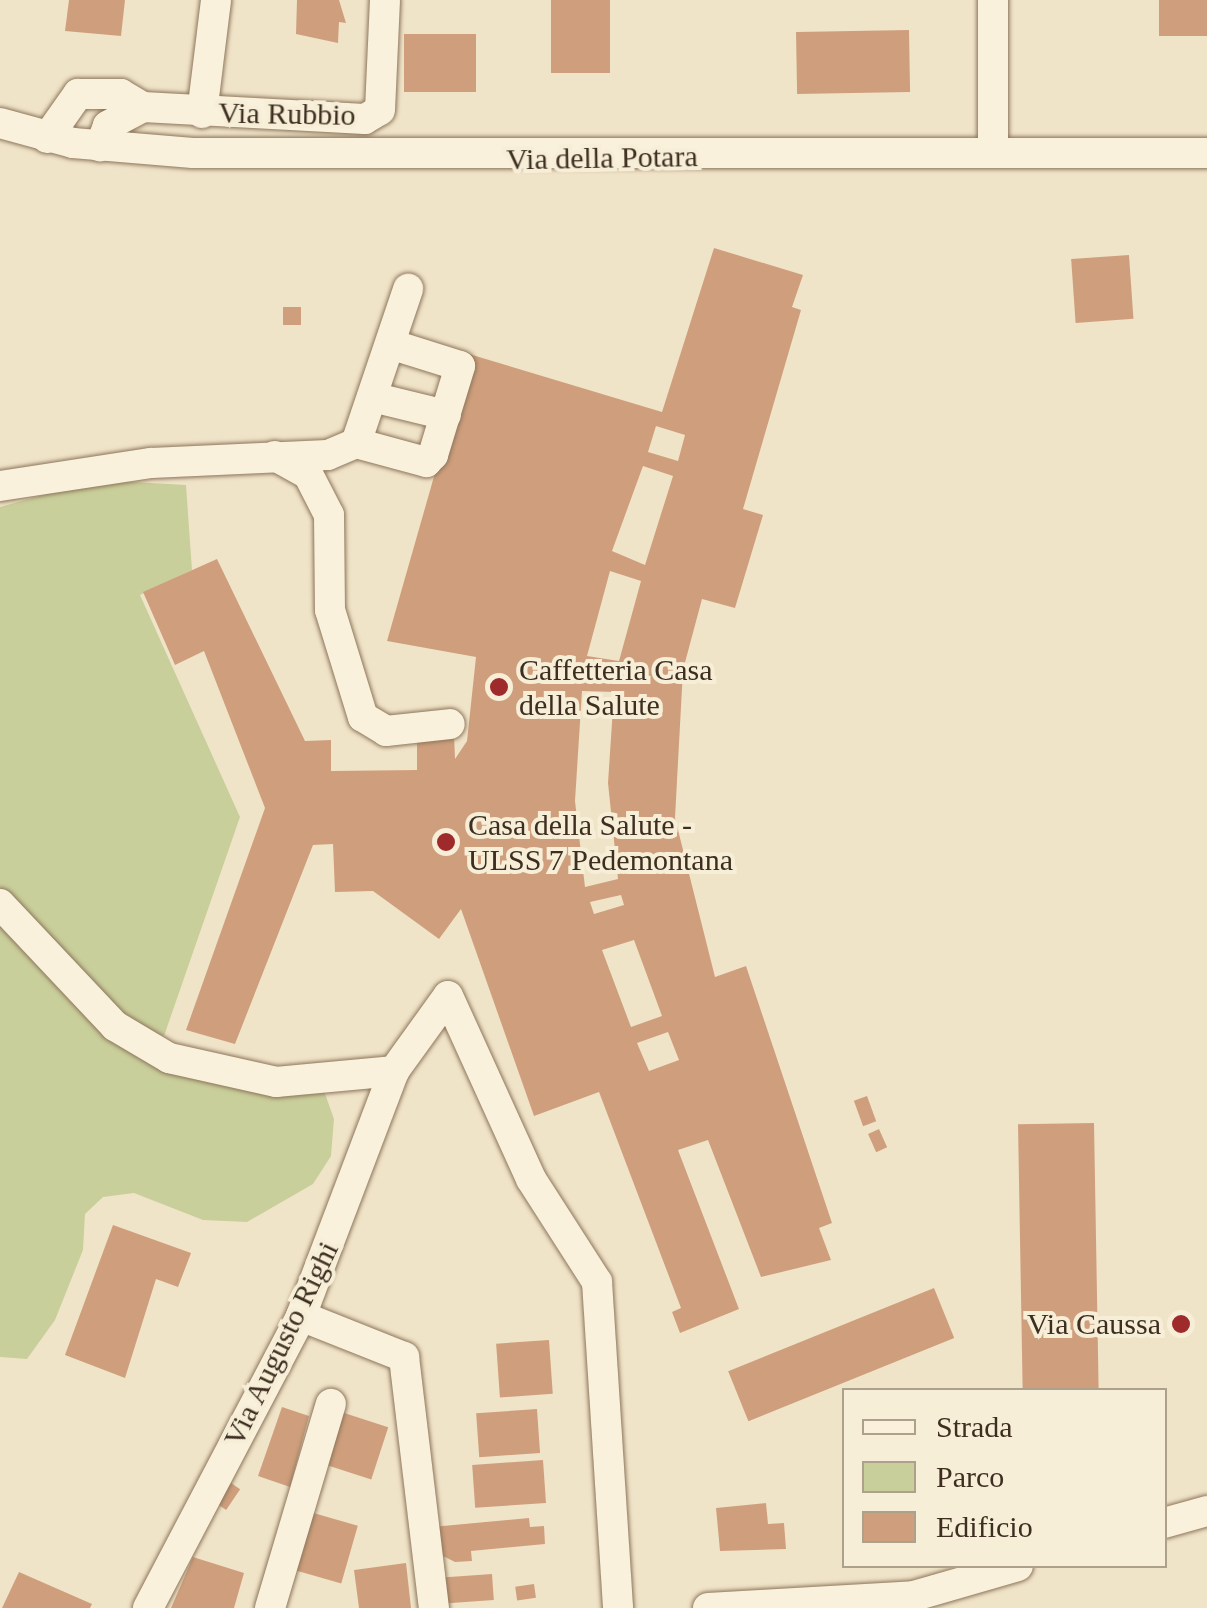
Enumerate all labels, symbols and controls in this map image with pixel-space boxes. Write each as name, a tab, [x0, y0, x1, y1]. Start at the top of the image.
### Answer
street label: Via Rubbio	[218, 95, 356, 133]
street label: Via della Potara	[506, 138, 698, 178]
place label: Caffetteria Casa della Salute	[519, 652, 713, 722]
marker: Caffetteria Casa della Salute	[488, 676, 510, 698]
place label: Casa della Salute - ULSS 7 Pedemontana	[468, 807, 733, 878]
marker: Casa della Salute - ULSS 7 Pedemontana	[433, 829, 459, 855]
street label: Via Augusto Righi	[216, 1235, 346, 1453]
place label: Via Caussa	[1027, 1306, 1161, 1342]
marker: Via Caussa	[1170, 1313, 1192, 1335]
legend	[842, 1388, 1167, 1568]
text: Strada	[936, 1410, 1013, 1443]
text: Parco	[936, 1460, 1004, 1493]
text: Edificio	[936, 1510, 1033, 1543]

